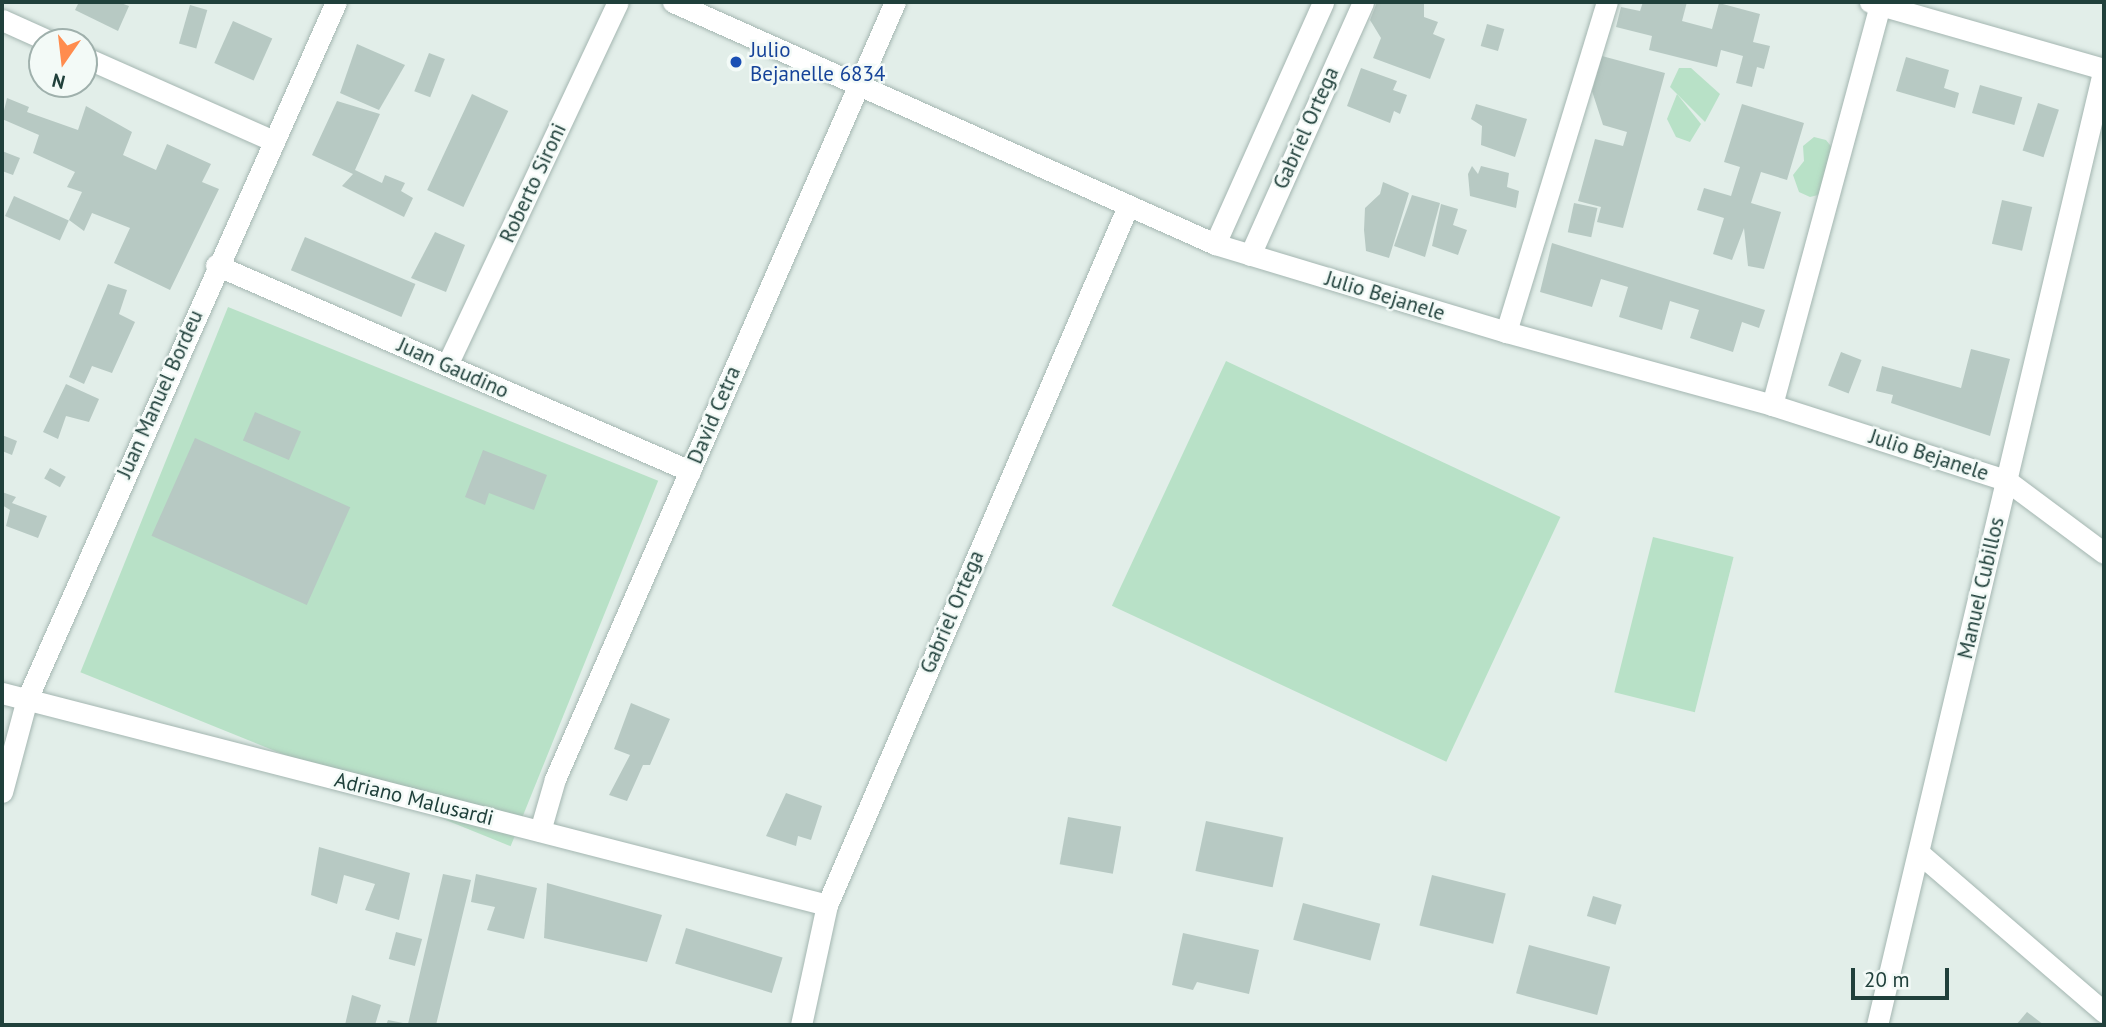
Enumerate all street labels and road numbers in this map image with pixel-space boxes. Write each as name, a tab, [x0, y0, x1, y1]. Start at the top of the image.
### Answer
street label: Gabriel Ortega	[1268, 63, 1344, 193]
street label: Roberto Sironi	[494, 119, 572, 247]
street label: Julio Bejanele	[1322, 266, 1448, 326]
street label: Juan Manuel Bordeu	[112, 306, 208, 482]
street label: Juan Gaudino	[393, 332, 513, 404]
street label: David Cetra	[682, 362, 746, 468]
street label: Julio Bejanele	[1866, 424, 1992, 486]
street label: Manuel Cubillos	[1952, 515, 2010, 661]
street label: Gabriel Ortega	[915, 547, 989, 677]
street label: Adriano Malusardi	[332, 767, 496, 831]

